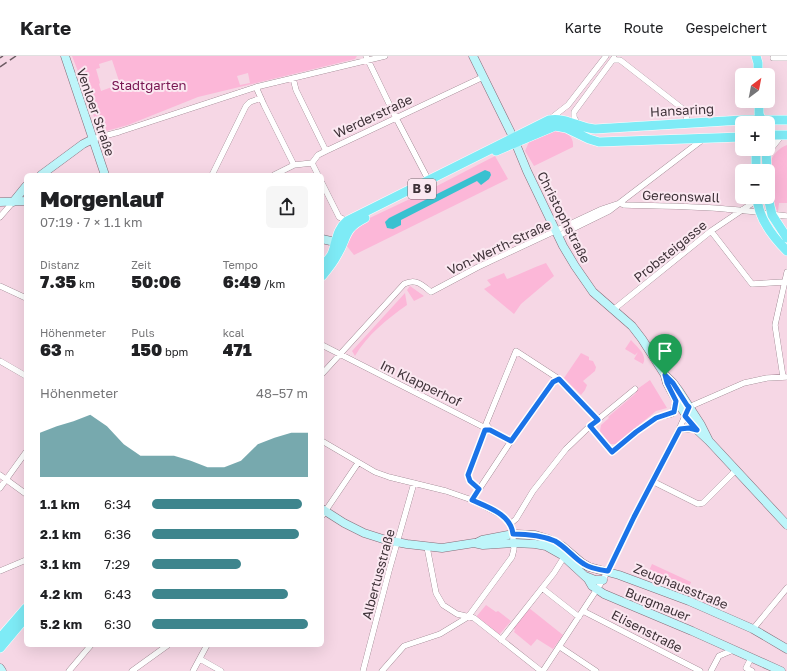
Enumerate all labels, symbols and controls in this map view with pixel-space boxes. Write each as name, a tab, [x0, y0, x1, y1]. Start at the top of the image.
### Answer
text: Karte	[20, 16, 71, 39]
text: Karte	[565, 19, 601, 36]
text: Route	[623, 19, 663, 36]
text: Gespeichert	[685, 19, 767, 36]
street label: Venloer Straße	[73, 66, 119, 158]
north arrow	[735, 68, 775, 108]
map controls	[735, 68, 775, 204]
park label: Stadtgarten	[111, 77, 187, 93]
street label: Werderstraße	[331, 91, 415, 141]
street label: Hansaring	[650, 100, 714, 120]
button: +	[735, 116, 775, 156]
button: −	[735, 164, 775, 204]
street label: Christophstraße	[534, 168, 594, 266]
road number: B 9	[408, 179, 436, 199]
text: Morgenlauf	[40, 185, 164, 212]
button: share	[266, 186, 308, 228]
street label: Gereonswall	[642, 187, 720, 205]
text: 07:19 · 7 × 1.1 km	[40, 214, 143, 230]
street label: Von-Werth-Straße	[445, 216, 553, 278]
street label: Probsteigasse	[630, 217, 710, 285]
text: Distanz	[40, 258, 79, 271]
text: Zeit	[131, 258, 151, 271]
text: Tempo	[223, 258, 258, 271]
text: 7.35	[40, 271, 76, 292]
text: 50:06	[131, 271, 181, 292]
text: 6:49	[223, 271, 261, 292]
text: km	[76, 277, 95, 290]
text: /km	[261, 277, 285, 290]
text: Höhenmeter	[40, 326, 106, 339]
text: Puls	[131, 326, 155, 339]
text: kcal	[223, 326, 244, 339]
pin	[648, 334, 682, 375]
text: 63	[40, 339, 62, 360]
text: 150	[131, 339, 162, 360]
text: 471	[223, 339, 252, 360]
icon: arrive	[654, 340, 676, 362]
text: m	[62, 345, 74, 358]
text: bpm	[162, 345, 188, 358]
street label: Im Klapperhof	[378, 356, 464, 410]
text: Höhenmeter	[40, 385, 118, 401]
text: 48–57 m	[256, 385, 308, 401]
text: 1.1 km	[40, 496, 80, 512]
text: 6:34	[104, 496, 131, 512]
text: 2.1 km	[40, 526, 81, 542]
text: 6:36	[104, 526, 131, 542]
street label: Albertusstraße	[358, 527, 398, 621]
text: 3.1 km	[40, 556, 81, 572]
text: 7:29	[104, 556, 130, 572]
street label: Zeughausstraße	[631, 560, 731, 612]
street label: Burgmauer	[623, 584, 693, 624]
text: 4.2 km	[40, 586, 82, 602]
text: 6:43	[104, 586, 131, 602]
street label: Elisenstraße	[609, 606, 685, 656]
text: 5.2 km	[40, 616, 82, 632]
text: 6:30	[104, 616, 131, 632]

